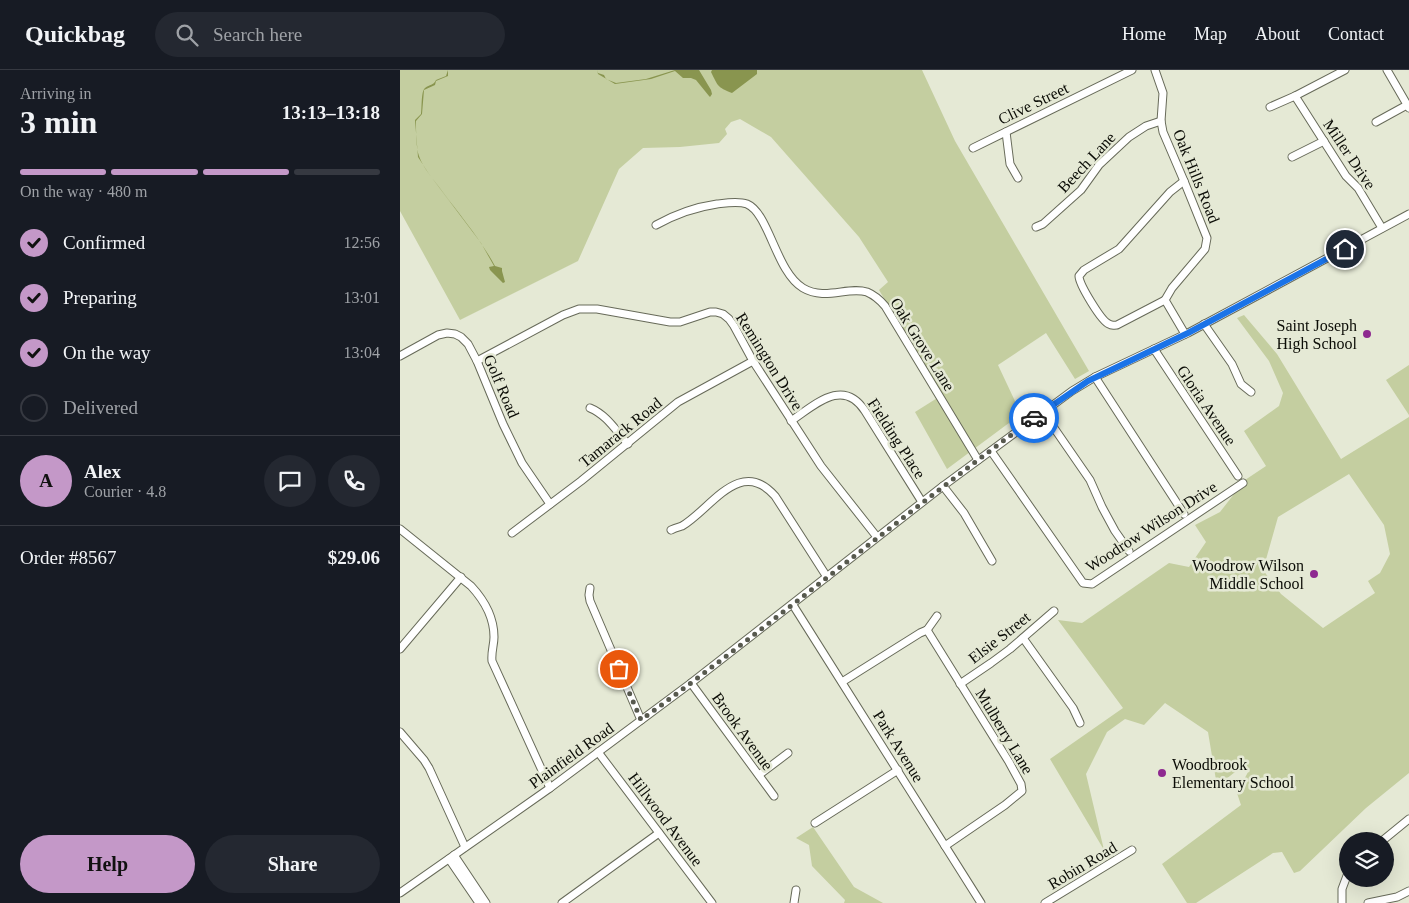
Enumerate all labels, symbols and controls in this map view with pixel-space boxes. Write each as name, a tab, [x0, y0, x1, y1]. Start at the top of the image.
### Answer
search box	[155, 12, 505, 57]
text: Quickbag	[25, 21, 125, 47]
icon: search	[173, 21, 201, 49]
text: Search here	[213, 24, 302, 45]
text: Home	[1122, 24, 1166, 44]
text: Map	[1194, 24, 1227, 44]
text: About	[1255, 24, 1300, 44]
text: Contact	[1328, 24, 1384, 44]
street label: Clive Street	[995, 79, 1072, 128]
text: Arriving in	[20, 85, 92, 102]
text: 13:13–13:18	[282, 102, 380, 123]
text: 3 min	[20, 104, 97, 140]
street label: Miller Drive	[1320, 116, 1379, 192]
street label: Oak Hills Road	[1170, 127, 1223, 226]
street label: Beech Lane	[1054, 129, 1118, 196]
text: On the way · 480 m	[20, 183, 148, 200]
pin	[1324, 228, 1366, 270]
icon: check	[20, 229, 48, 257]
text: Confirmed	[63, 232, 145, 253]
text: 12:56	[344, 234, 380, 251]
icon: home	[1331, 235, 1359, 263]
icon: check	[20, 284, 48, 312]
text: Preparing	[63, 287, 137, 308]
text: 13:01	[344, 289, 380, 306]
street label: Oak Grove Lane	[887, 295, 958, 394]
street label: Remington Drive	[732, 309, 806, 414]
place label: Saint Joseph High School	[1277, 317, 1358, 353]
marker: Saint Joseph High School	[1361, 328, 1373, 340]
icon: check	[20, 339, 48, 367]
text: On the way	[63, 342, 151, 363]
text: 13:04	[344, 344, 380, 361]
street label: Golf Road	[481, 352, 522, 420]
street label: Gloria Avenue	[1174, 362, 1240, 448]
courier	[1009, 393, 1059, 443]
street label: Tamarack Road	[576, 394, 665, 471]
street label: Fielding Place	[864, 395, 929, 482]
text: Delivered	[63, 397, 138, 418]
icon: car	[1020, 404, 1048, 432]
button: chat	[264, 455, 316, 507]
button: phone	[328, 455, 380, 507]
text: Alex	[84, 461, 121, 482]
text: A	[39, 470, 53, 491]
street label: Woodrow Wilson Drive	[1083, 478, 1220, 575]
text: Courier · 4.8	[84, 483, 166, 500]
text: Order #8567	[20, 547, 117, 568]
text: $29.06	[328, 547, 380, 568]
place label: Woodrow Wilson Middle School	[1192, 557, 1305, 592]
marker: Woodrow Wilson Middle School	[1308, 568, 1320, 580]
street label: Elsie Street	[965, 608, 1034, 667]
pin	[598, 648, 640, 690]
icon: bag	[605, 655, 633, 683]
street label: Mulberry Lane	[972, 686, 1037, 777]
street label: Brook Avenue	[709, 689, 776, 773]
street label: Park Avenue	[870, 707, 927, 785]
street label: Plainfield Road	[526, 719, 617, 792]
place label: Woodbrook Elementary School	[1172, 756, 1295, 792]
marker: Woodbrook Elementary School	[1156, 767, 1168, 779]
street label: Hillwood Avenue	[625, 769, 706, 869]
map controls	[1339, 832, 1394, 887]
button: layers	[1339, 832, 1394, 887]
button: Help	[20, 835, 195, 893]
button: Share	[205, 835, 380, 893]
street label: Robin Road	[1045, 838, 1120, 893]

